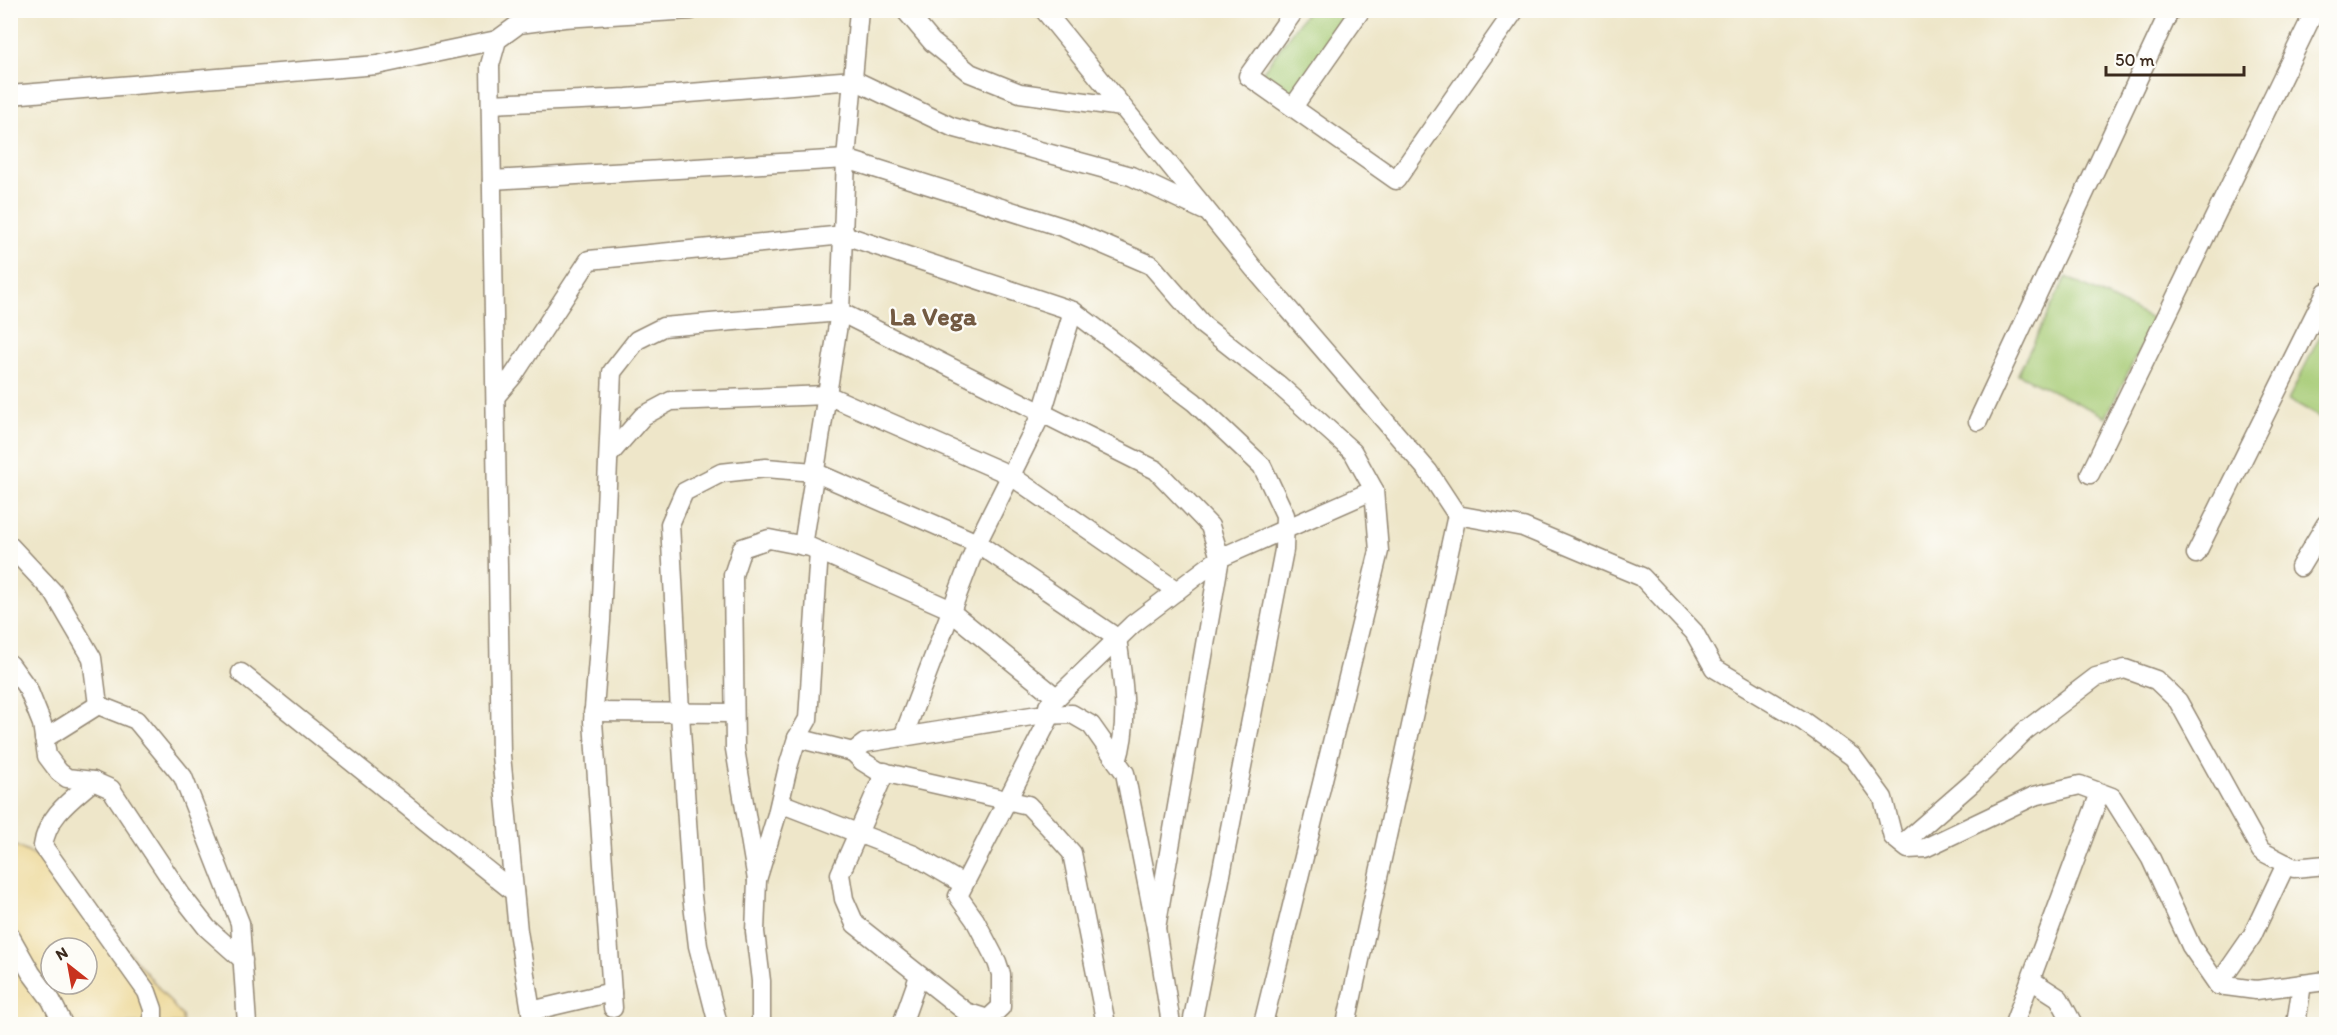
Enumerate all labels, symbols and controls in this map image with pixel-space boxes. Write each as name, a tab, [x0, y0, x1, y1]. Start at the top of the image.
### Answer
scale bar	[2106, 39, 2244, 77]
text: 50 m	[2115, 49, 2155, 71]
district label: La Vega	[889, 300, 977, 332]
north arrow	[39, 936, 99, 996]
text: N	[52, 943, 71, 964]

